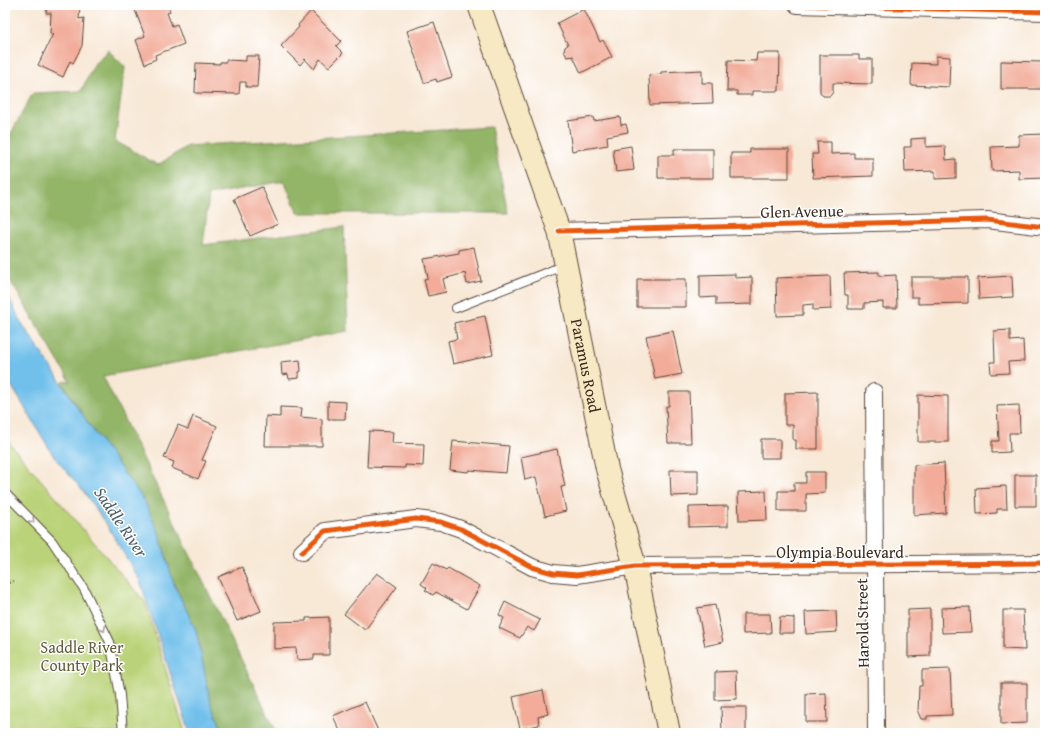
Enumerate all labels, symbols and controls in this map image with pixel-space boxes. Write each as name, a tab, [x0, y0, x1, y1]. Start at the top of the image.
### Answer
street label: Glen Avenue	[760, 198, 844, 224]
street label: Paramus Road	[565, 316, 607, 415]
water label: Saddle River	[89, 481, 155, 563]
one-way arrow	[27, 516, 35, 524]
street label: Olympia Boulevard	[776, 540, 904, 564]
street label: Harold Street	[849, 578, 875, 668]
one-way arrow	[98, 625, 106, 632]
park label: Saddle River County Park	[40, 635, 124, 677]

